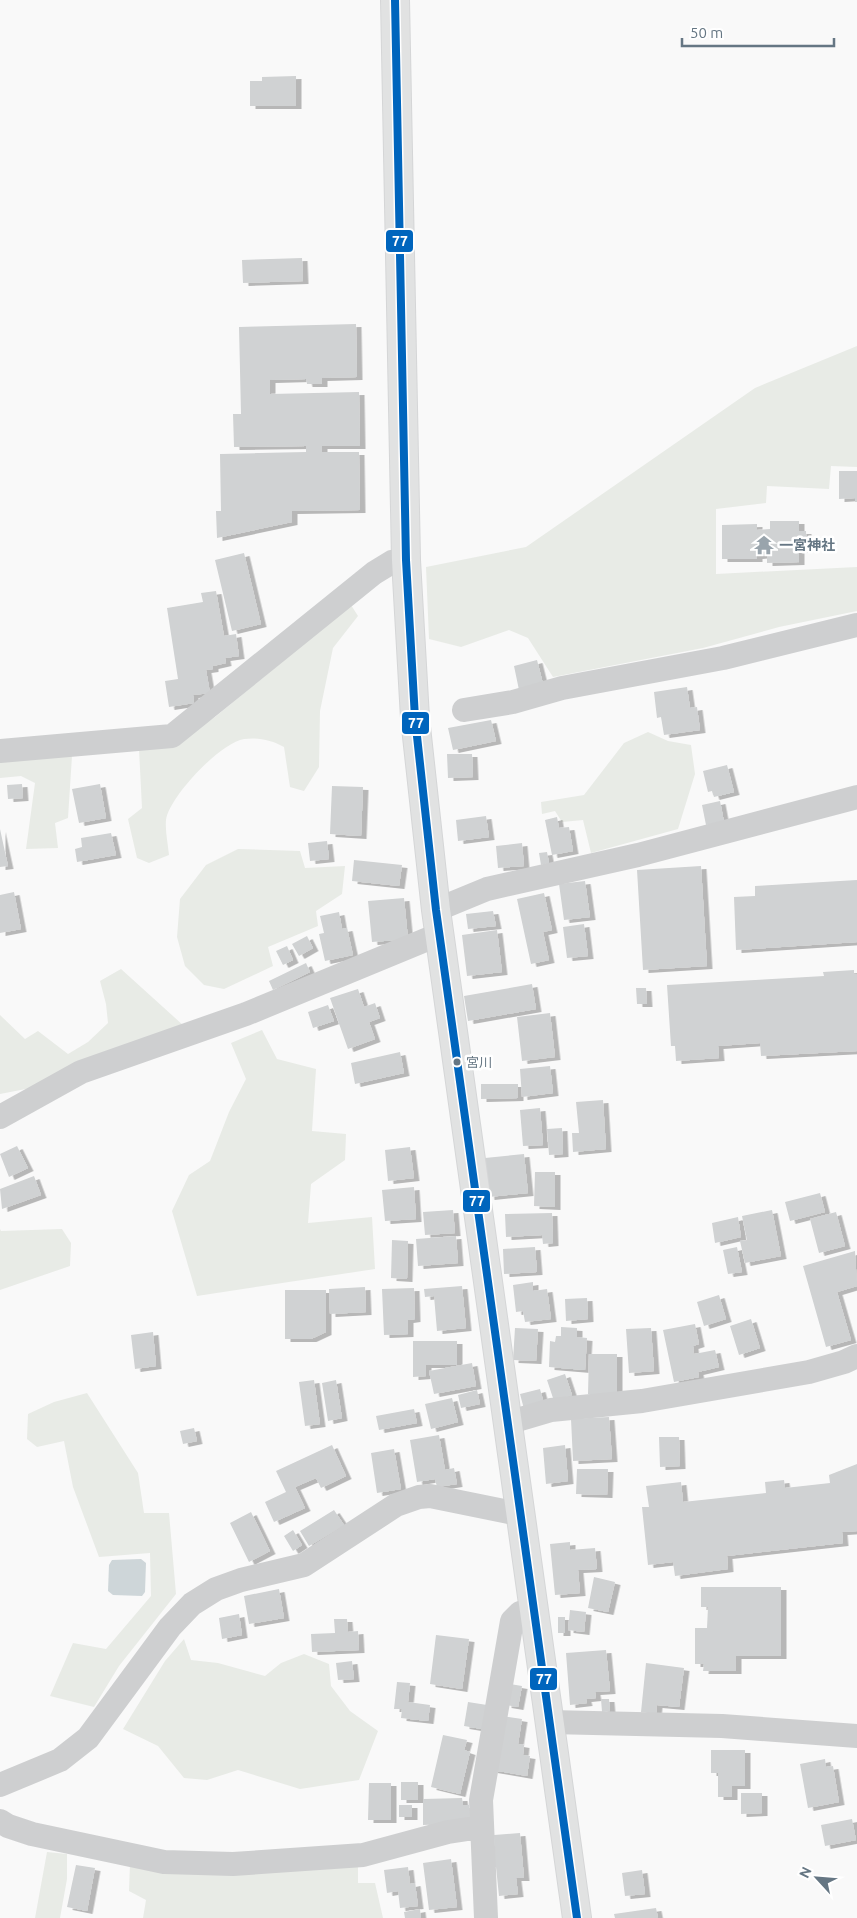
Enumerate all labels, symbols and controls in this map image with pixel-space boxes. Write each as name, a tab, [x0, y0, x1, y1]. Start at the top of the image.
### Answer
scale bar	[682, 15, 834, 47]
text: 50 m	[690, 24, 723, 41]
line badge: 77	[385, 229, 414, 253]
text: 77	[392, 233, 408, 249]
temple icon: 一宮神社	[753, 534, 775, 556]
place label: 一宮神社	[779, 537, 835, 553]
line badge: 77	[401, 711, 430, 735]
text: 77	[408, 715, 424, 731]
place label: 宮川	[466, 1055, 492, 1069]
marker: 宮川	[452, 1057, 462, 1067]
line badge: 77	[462, 1189, 491, 1213]
text: 77	[469, 1193, 485, 1209]
line badge: 77	[529, 1667, 558, 1691]
text: 77	[536, 1671, 552, 1687]
north arrow	[792, 1853, 842, 1903]
text: N	[796, 1864, 815, 1881]

